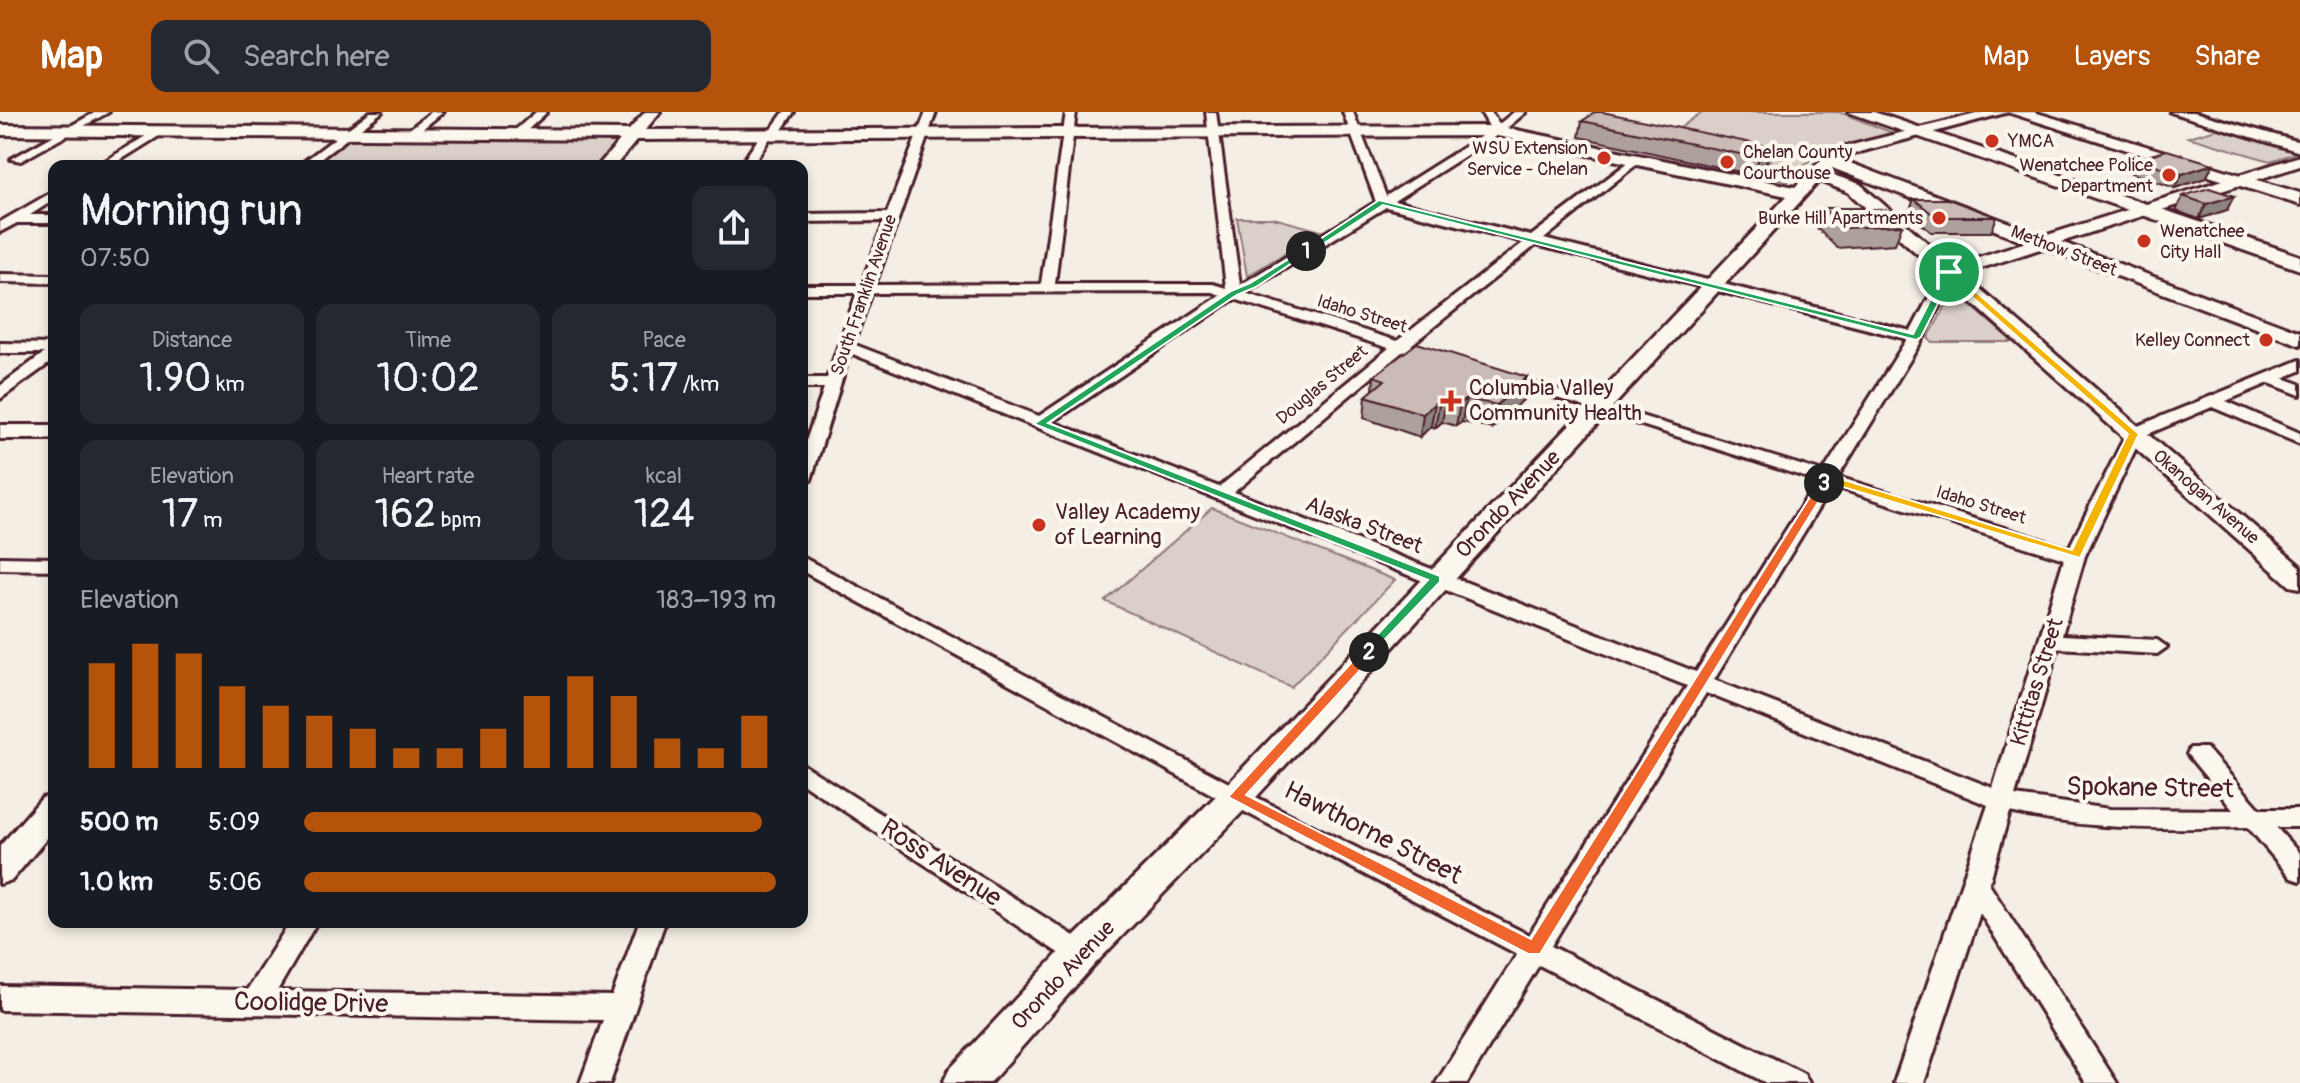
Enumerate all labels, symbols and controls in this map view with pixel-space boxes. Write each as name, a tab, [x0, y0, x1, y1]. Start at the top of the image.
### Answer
search box	[151, 20, 711, 92]
text: Map	[40, 32, 103, 80]
icon: search	[179, 34, 223, 78]
text: Search here	[243, 38, 390, 75]
text: Map	[1983, 39, 2029, 74]
text: Layers	[2073, 39, 2150, 74]
text: Share	[2194, 39, 2260, 74]
place label: YMCA	[2007, 130, 2055, 153]
marker: YMCA	[1983, 132, 2001, 150]
place label: WSU Extension Service - Chelan	[1467, 137, 1588, 181]
place label: Chelan County Courthouse	[1743, 141, 1853, 185]
marker: WSU Extension Service - Chelan	[1595, 149, 1613, 167]
marker: Chelan County Courthouse	[1718, 153, 1736, 171]
place label: Wenatchee Police Department	[2019, 154, 2154, 198]
marker: Wenatchee Police Department	[2160, 166, 2178, 184]
text: Morning run	[80, 184, 303, 239]
button: share	[692, 186, 776, 270]
place label: Burke Hill Apartments	[1758, 207, 1923, 230]
marker: Burke Hill Apartments	[1930, 209, 1948, 227]
street label: South Franklin Avenue	[826, 212, 902, 378]
street label: Methow Street	[2008, 220, 2121, 282]
place label: Wenatchee City Hall	[2160, 220, 2245, 264]
pin: 1	[1286, 231, 1326, 271]
marker: Wenatchee City Hall	[2135, 232, 2153, 250]
text: 1	[1302, 237, 1310, 265]
pin	[1915, 238, 1983, 306]
text: 07:50	[80, 242, 150, 274]
icon: arrive	[1927, 250, 1971, 294]
street label: Idaho Street	[1314, 289, 1411, 339]
text: Distance	[152, 326, 232, 354]
text: Time	[405, 326, 451, 354]
text: Pace	[642, 326, 686, 354]
place label: Kelley Connect	[2135, 329, 2251, 352]
marker: Kelley Connect	[2257, 331, 2275, 349]
street label: Douglas Street	[1272, 340, 1373, 430]
text: 1.90	[139, 354, 211, 403]
text: 10:02	[376, 354, 480, 403]
text: 5:17	[609, 354, 678, 403]
text: km	[211, 370, 245, 398]
text: /km	[678, 370, 719, 398]
place label: Columbia Valley Community Health	[1469, 374, 1642, 427]
marker: Columbia Valley Community Health	[1440, 390, 1462, 412]
street label: Orondo Avenue	[1449, 444, 1567, 564]
street label: Okanogan Avenue	[2148, 445, 2264, 549]
text: Elevation	[150, 462, 234, 490]
text: Heart rate	[382, 462, 474, 490]
text: kcal	[646, 462, 682, 490]
pin: 3	[1804, 463, 1844, 503]
text: 3	[1818, 469, 1830, 497]
street label: Idaho Street	[1933, 480, 2030, 530]
text: 17	[161, 490, 198, 539]
text: 162	[375, 490, 436, 539]
text: 124	[633, 490, 695, 539]
street label: Alaska Street	[1301, 490, 1427, 560]
place label: Valley Academy of Learning	[1055, 498, 1200, 551]
text: m	[198, 506, 223, 534]
text: bpm	[436, 506, 481, 534]
marker: Valley Academy of Learning	[1030, 516, 1048, 534]
text: Elevation	[80, 584, 179, 616]
text: 183–193 m	[656, 584, 776, 616]
street label: Kittitas Street	[2004, 615, 2070, 749]
pin: 2	[1349, 632, 1389, 672]
text: 2	[1363, 638, 1375, 666]
street label: Spokane Street	[2066, 771, 2234, 805]
street label: Hawthorne Street	[1279, 774, 1468, 892]
text: 500 m	[80, 806, 158, 838]
text: 5:09	[208, 806, 260, 838]
street label: Ross Avenue	[874, 812, 1008, 914]
text: 1.0 km	[80, 866, 153, 898]
text: 5:06	[208, 866, 262, 898]
street label: Orondo Avenue	[1005, 914, 1121, 1036]
street label: Coolidge Drive	[234, 986, 389, 1020]

